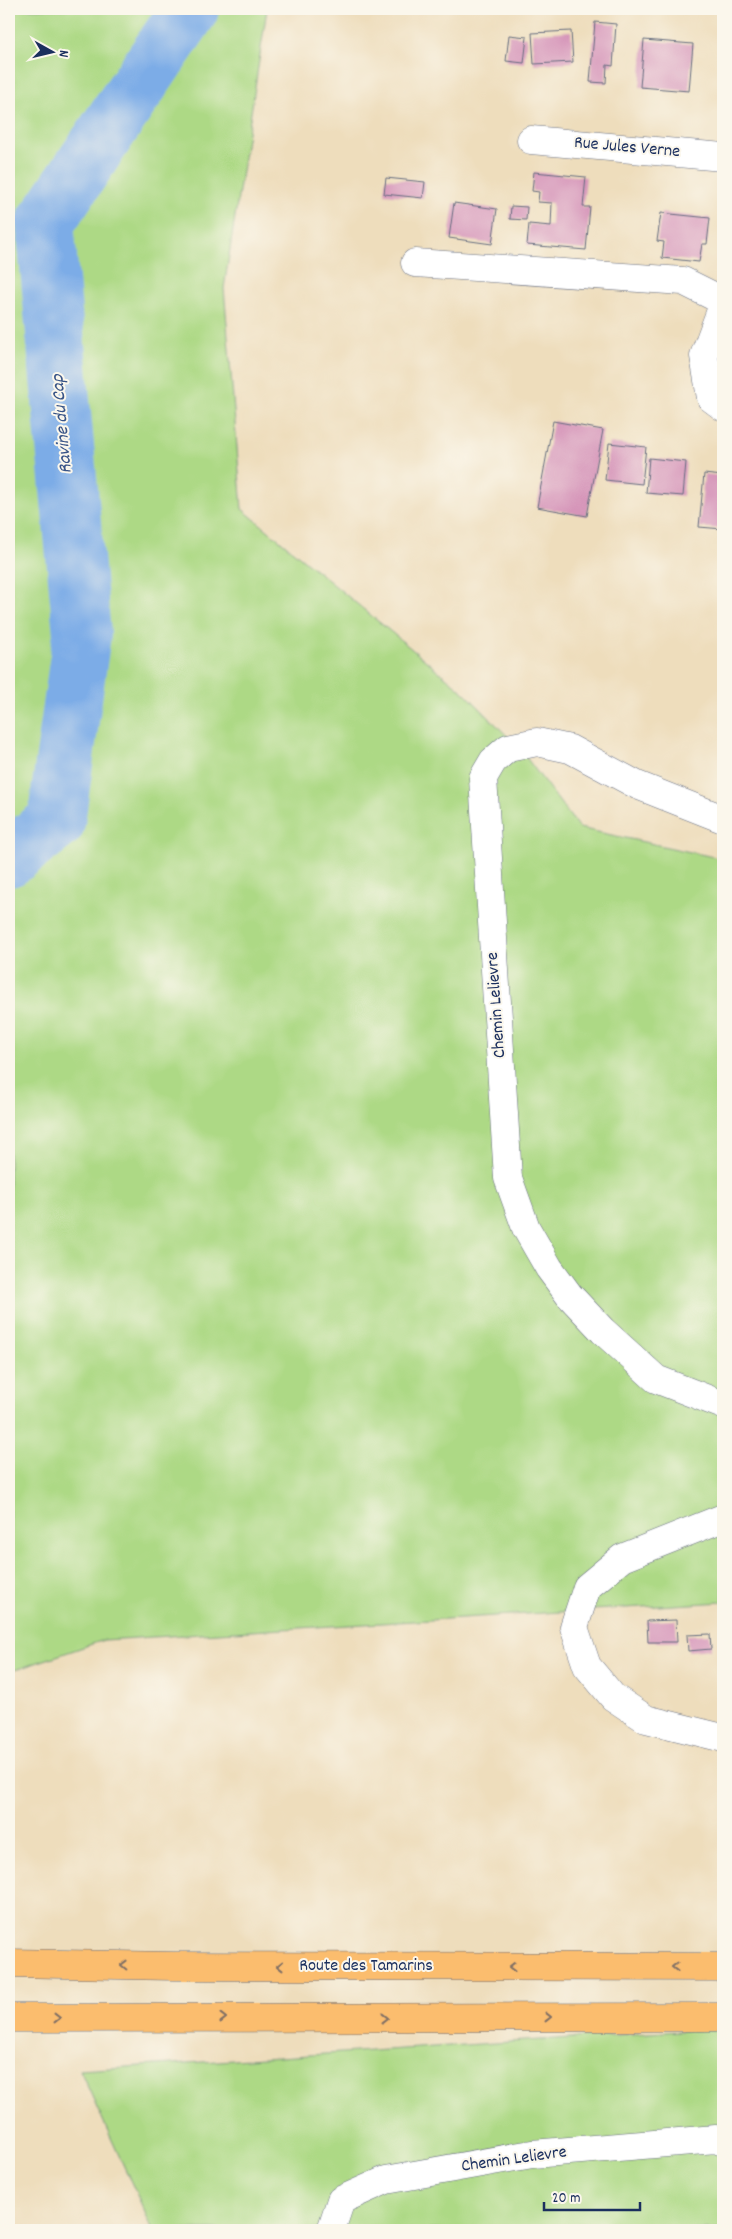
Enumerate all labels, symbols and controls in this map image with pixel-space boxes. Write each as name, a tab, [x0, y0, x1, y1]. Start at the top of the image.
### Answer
north arrow	[28, 28, 78, 78]
text: N	[52, 49, 73, 58]
street label: Rue Jules Verne	[573, 131, 681, 165]
water label: Ravine du Cap	[45, 372, 81, 475]
street label: Chemin Lelievre	[481, 951, 513, 1059]
street label: Route des Tamarins	[299, 1954, 433, 1979]
one-way arrow	[120, 1960, 128, 1970]
one-way arrow	[275, 1961, 283, 1971]
one-way arrow	[508, 1962, 516, 1972]
one-way arrow	[670, 1962, 678, 1972]
one-way arrow	[544, 2012, 552, 2023]
one-way arrow	[54, 2013, 62, 2023]
one-way arrow	[220, 2013, 227, 2023]
one-way arrow	[382, 2013, 390, 2023]
street label: Chemin Lelievre	[460, 2140, 568, 2180]
scale bar	[544, 2179, 641, 2211]
text: 20 m	[552, 2188, 580, 2210]

